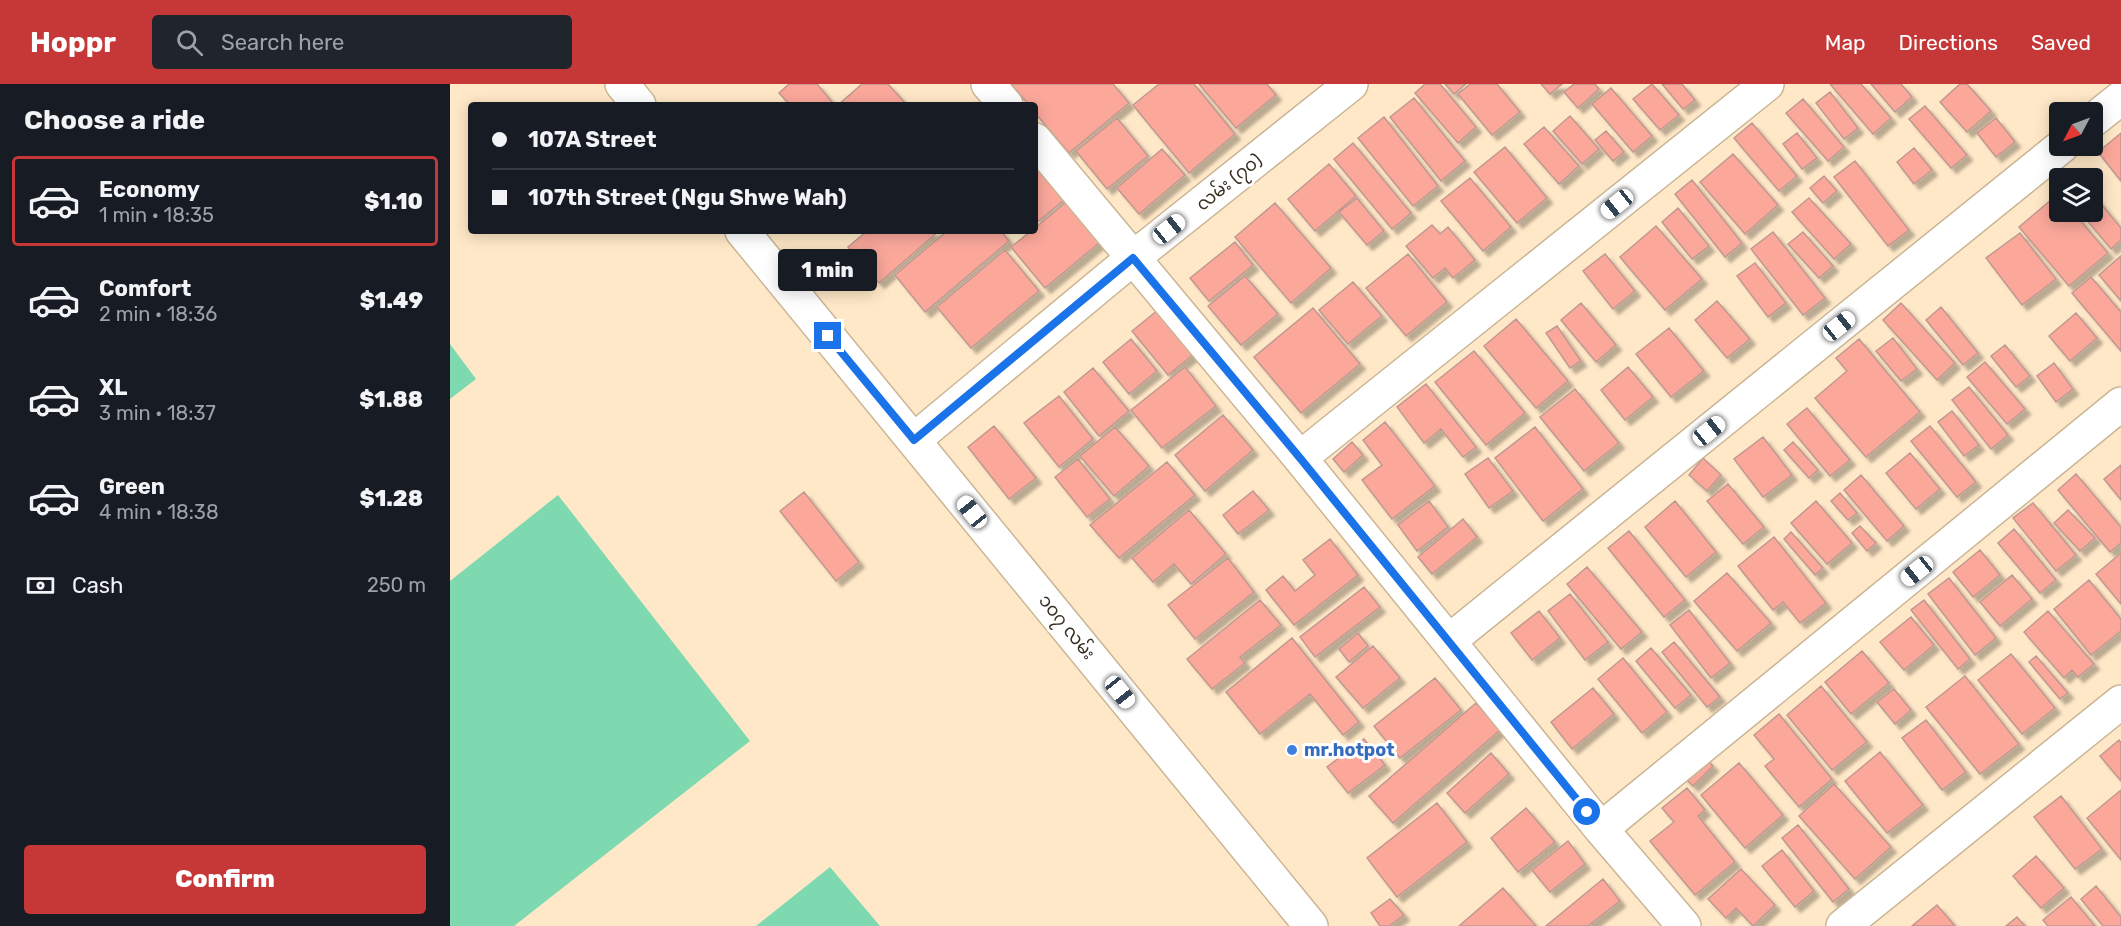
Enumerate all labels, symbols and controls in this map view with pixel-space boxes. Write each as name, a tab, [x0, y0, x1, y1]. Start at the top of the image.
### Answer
search box	[152, 15, 572, 69]
text: Hoppr	[30, 26, 116, 59]
icon: search	[173, 26, 206, 59]
text: Search here	[221, 29, 344, 56]
text: Map	[1825, 30, 1866, 55]
text: Directions	[1899, 30, 1998, 55]
text: Saved	[2031, 30, 2091, 55]
north arrow	[2049, 102, 2103, 156]
map controls	[2049, 102, 2103, 222]
text: Choose a ride	[24, 104, 205, 136]
text: 107A Street	[528, 126, 656, 153]
street label: လမ်း (၇၀)	[1190, 147, 1269, 218]
button: layers	[2049, 168, 2103, 222]
icon: car	[27, 174, 81, 228]
text: Economy	[99, 176, 200, 203]
text: 107th Street (Ngu Shwe Wah)	[528, 184, 847, 211]
car	[1597, 186, 1637, 222]
text: $1.10	[364, 188, 423, 215]
text: 1 min · 18:35	[99, 203, 214, 227]
car	[1149, 211, 1189, 247]
callout: 1 min	[778, 249, 878, 291]
text: 1 min	[801, 258, 854, 282]
icon: car	[27, 273, 81, 327]
text: Comfort	[99, 275, 191, 302]
text: $1.49	[360, 287, 423, 314]
text: 2 min · 18:36	[99, 302, 217, 326]
car	[1819, 308, 1859, 344]
route end	[814, 322, 841, 349]
icon: car	[27, 372, 81, 426]
text: XL	[99, 374, 127, 401]
text: $1.88	[359, 386, 423, 413]
text: 3 min · 18:37	[99, 401, 216, 425]
car	[1689, 413, 1729, 449]
icon: car	[27, 471, 81, 525]
text: Green	[99, 473, 165, 500]
text: $1.28	[360, 485, 423, 512]
car	[954, 492, 990, 532]
text: 4 min · 18:38	[99, 500, 219, 524]
car	[1897, 553, 1937, 589]
icon: cash	[24, 569, 57, 602]
text: Cash	[72, 572, 123, 599]
text: 250 m	[367, 573, 426, 597]
street label: ၁၀၇ လမ်း	[1031, 589, 1102, 667]
car	[1102, 672, 1138, 712]
place label: mr.hotpot	[1304, 739, 1395, 761]
marker: mr.hotpot	[1285, 743, 1299, 757]
route start	[1573, 798, 1600, 825]
button: Confirm	[24, 845, 426, 914]

